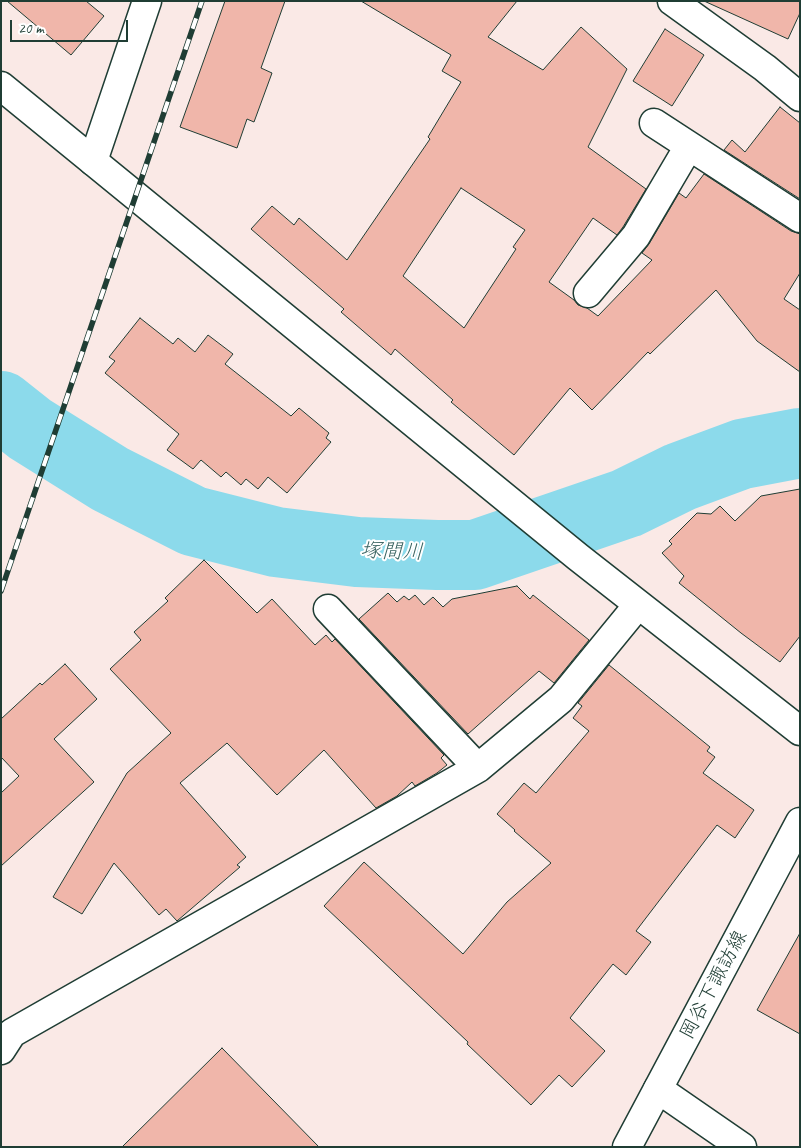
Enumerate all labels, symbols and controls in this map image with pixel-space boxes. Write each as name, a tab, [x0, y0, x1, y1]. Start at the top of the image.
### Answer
scale bar	[12, 10, 130, 42]
text: 20 m	[18, 19, 44, 38]
water label: 塚間川	[360, 538, 424, 566]
street label: 岡谷下諏訪線	[675, 926, 753, 1044]

